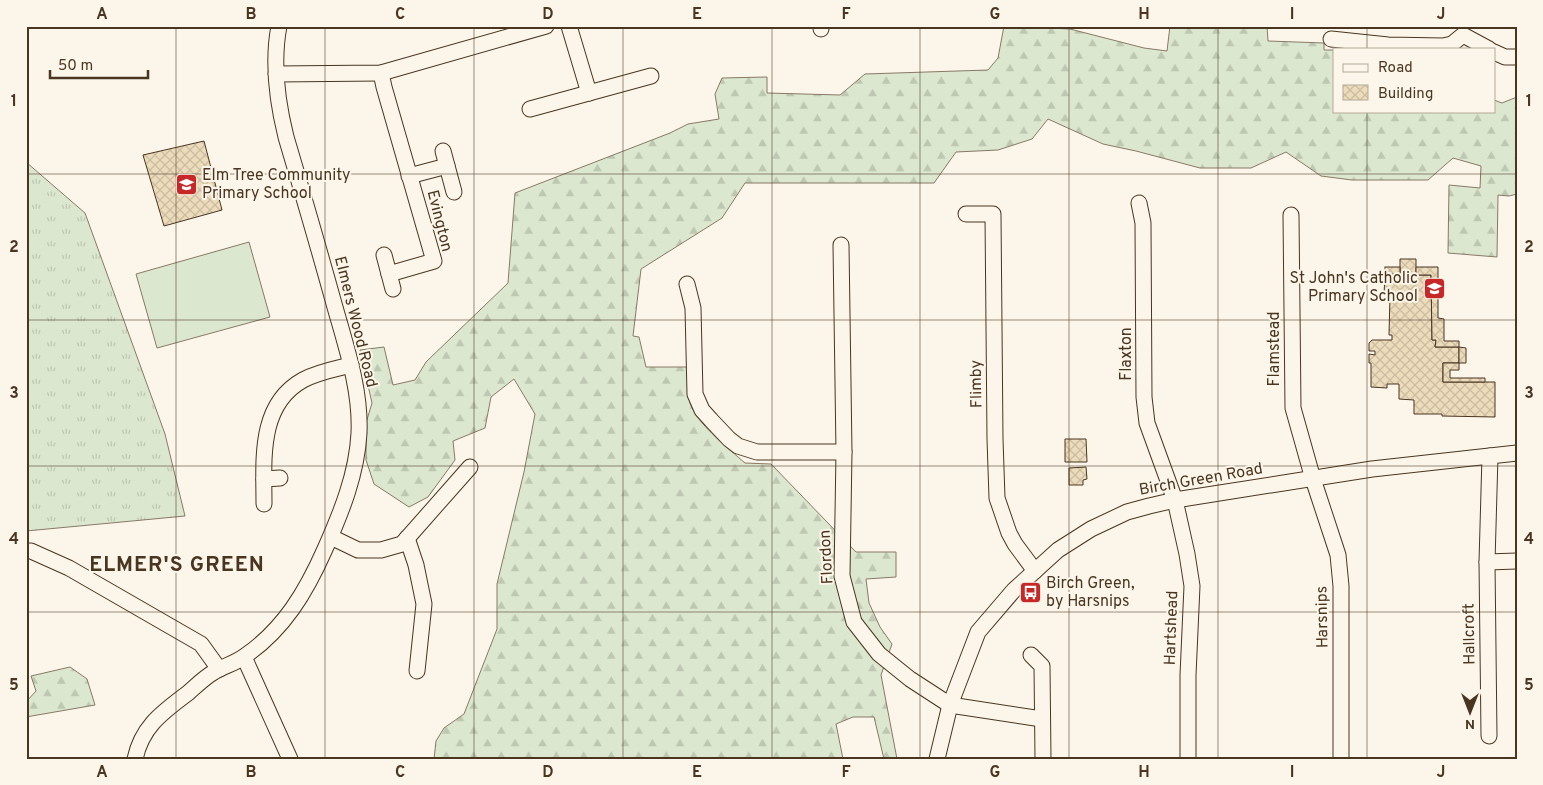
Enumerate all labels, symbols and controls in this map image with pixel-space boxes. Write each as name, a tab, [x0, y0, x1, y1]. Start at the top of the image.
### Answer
text: A	[96, 5, 108, 25]
text: B	[245, 5, 257, 25]
text: C	[395, 5, 405, 25]
text: D	[542, 5, 554, 25]
text: E	[692, 5, 702, 25]
text: F	[841, 5, 851, 25]
text: G	[990, 5, 1000, 25]
text: H	[1138, 5, 1150, 25]
text: I	[1290, 5, 1294, 25]
text: J	[1437, 5, 1445, 25]
scale bar	[50, 48, 148, 80]
legend	[1333, 48, 1496, 112]
text: 50 m	[58, 57, 93, 76]
text: Road	[1378, 59, 1413, 78]
text: Building	[1378, 85, 1433, 104]
text: 1	[11, 92, 17, 112]
text: 1	[1526, 92, 1532, 112]
place label: Elm Tree Community Primary School	[202, 166, 350, 204]
school or university icon: Elm Tree Community Primary School	[174, 173, 198, 197]
street label: Evington	[422, 188, 456, 254]
text: 2	[9, 238, 19, 258]
text: 2	[1524, 238, 1534, 258]
street label: Elmers Wood Road	[329, 254, 381, 390]
place label: St John's Catholic Primary School	[1290, 269, 1418, 307]
school or university icon: St John's Catholic Primary School	[1422, 276, 1446, 300]
street label: Flamstead	[1265, 312, 1285, 386]
street label: Flaxton	[1117, 327, 1137, 381]
street label: Flimby	[967, 360, 987, 408]
text: 3	[9, 384, 19, 404]
text: 3	[1524, 384, 1534, 404]
street label: Birch Green Road	[1137, 459, 1265, 501]
street label: Flordon	[816, 529, 838, 585]
text: 4	[9, 530, 19, 550]
text: 4	[1524, 530, 1534, 550]
district label: ELMER'S GREEN	[89, 552, 265, 579]
place label: Birch Green, by Harsnips	[1046, 574, 1135, 612]
bus stop icon: Birch Green, by Harsnips	[1018, 581, 1042, 605]
street label: Harsnips	[1312, 586, 1334, 648]
street label: Hartshead	[1161, 590, 1183, 666]
street label: Hallcroft	[1459, 603, 1481, 665]
text: 5	[9, 676, 19, 696]
text: 5	[1524, 676, 1534, 696]
north arrow	[1446, 688, 1496, 738]
text: N	[1465, 715, 1475, 732]
text: A	[96, 763, 108, 783]
text: B	[245, 763, 257, 783]
text: C	[395, 763, 405, 783]
text: D	[542, 763, 554, 783]
text: E	[692, 763, 702, 783]
text: F	[841, 763, 851, 783]
text: G	[990, 763, 1000, 783]
text: H	[1138, 763, 1150, 783]
text: I	[1290, 763, 1294, 783]
text: J	[1437, 763, 1445, 783]

